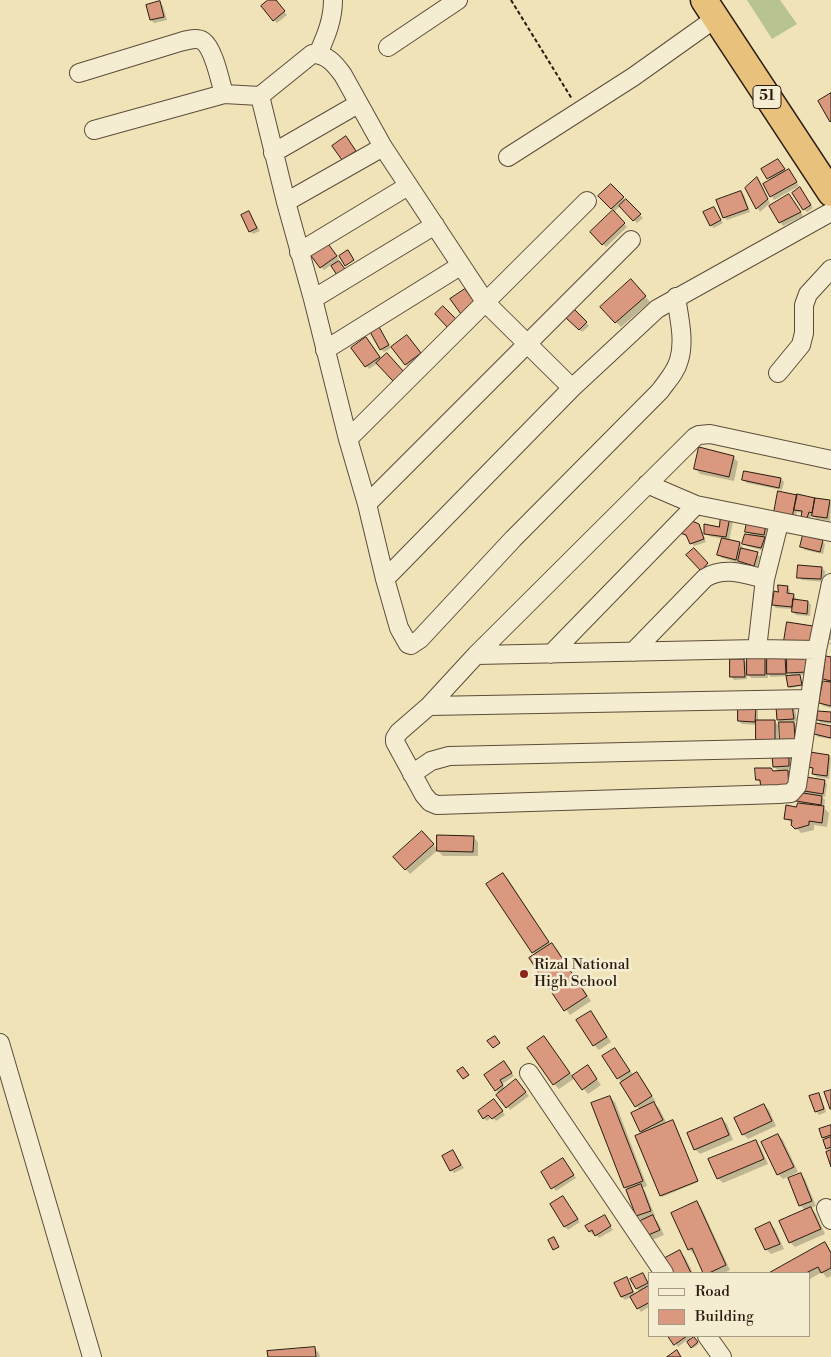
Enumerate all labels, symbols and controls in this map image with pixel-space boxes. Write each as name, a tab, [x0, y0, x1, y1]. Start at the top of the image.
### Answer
road number: 51	[753, 85, 781, 108]
place label: Rizal National High School	[534, 956, 630, 991]
marker: Rizal National High School	[518, 968, 530, 980]
legend	[648, 1272, 811, 1337]
text: Road	[695, 1282, 730, 1301]
text: Building	[695, 1307, 754, 1326]

